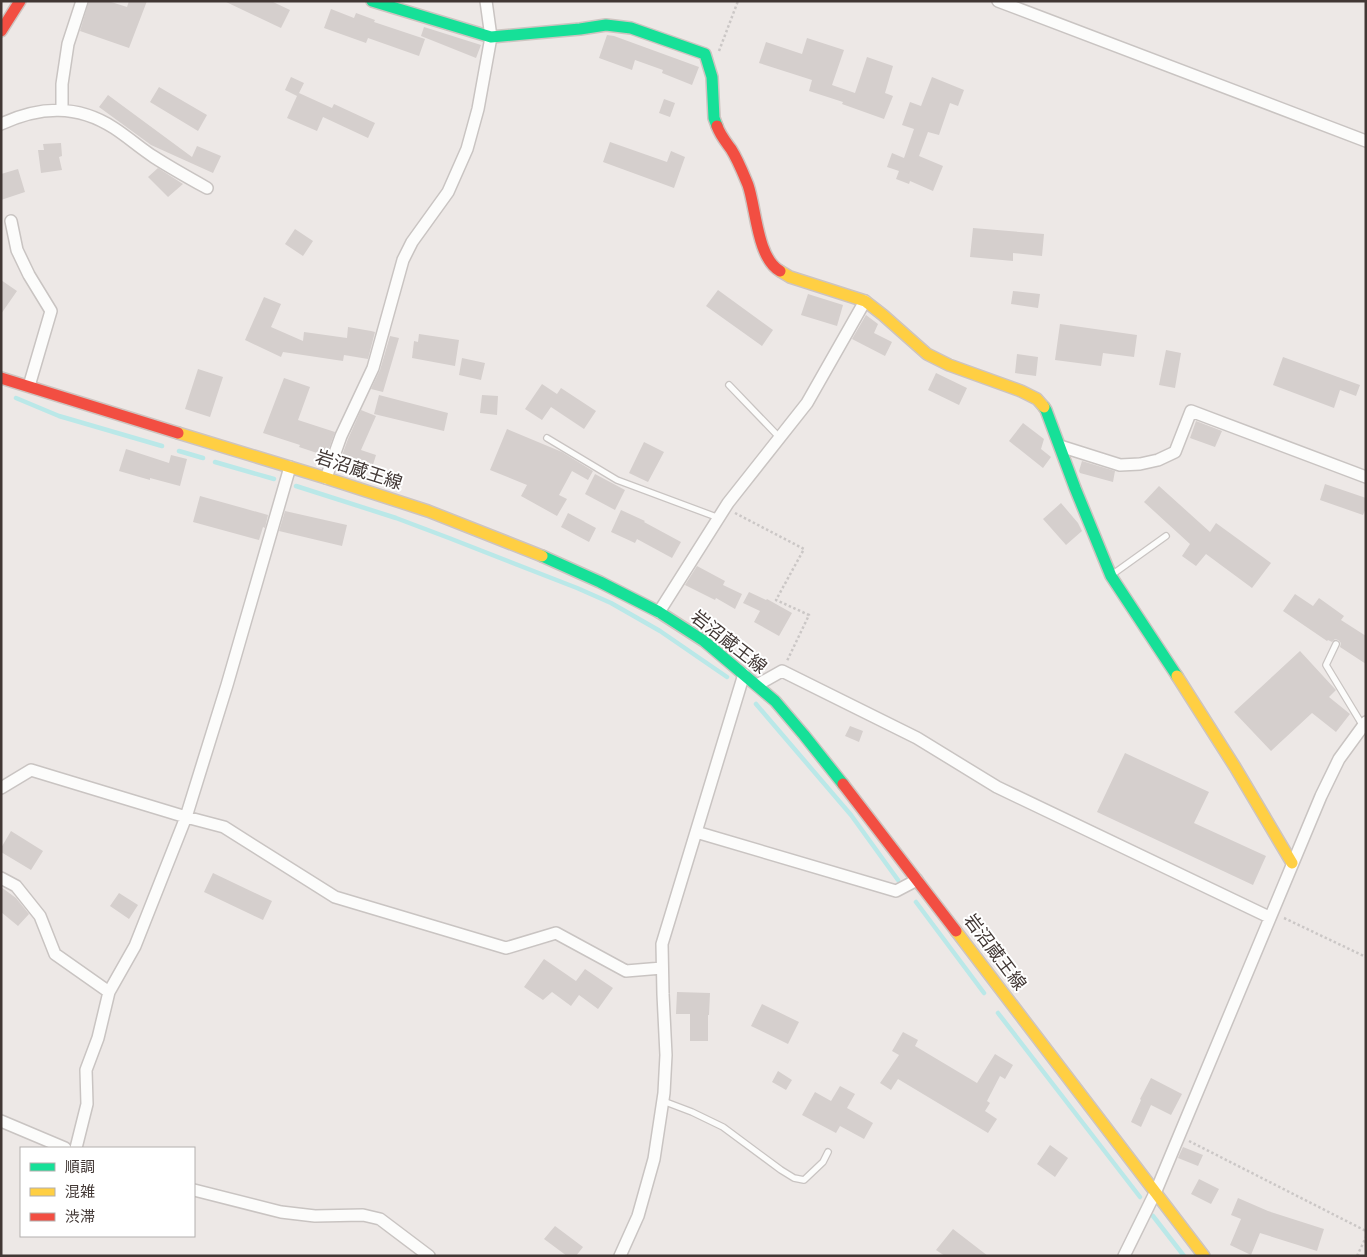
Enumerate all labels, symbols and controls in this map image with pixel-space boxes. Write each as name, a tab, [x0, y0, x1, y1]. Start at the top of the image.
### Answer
street label: 岩沼蔵王線	[312, 447, 405, 496]
street label: 岩沼蔵王線	[686, 606, 771, 680]
street label: 岩沼蔵王線	[958, 910, 1030, 996]
legend	[20, 1147, 195, 1237]
text: 順調	[65, 1159, 95, 1178]
text: 混雑	[65, 1184, 95, 1203]
text: 渋滞	[65, 1209, 95, 1228]

